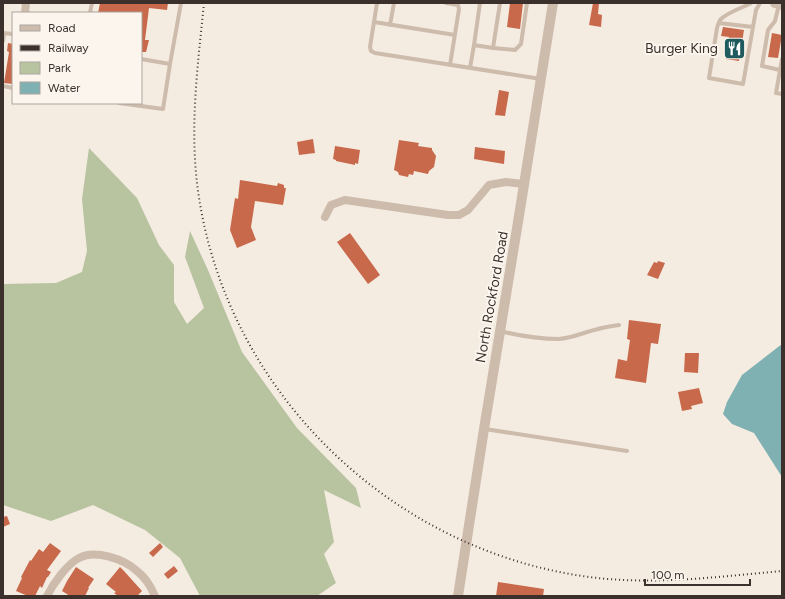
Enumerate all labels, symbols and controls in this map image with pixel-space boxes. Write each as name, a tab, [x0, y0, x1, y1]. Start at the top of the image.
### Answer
legend	[12, 12, 142, 104]
text: Road	[48, 21, 76, 35]
restaurant icon: Burger King	[721, 35, 747, 61]
place label: Burger King	[645, 40, 718, 57]
text: Railway	[48, 41, 89, 55]
text: Park	[48, 61, 71, 75]
text: Water	[48, 81, 80, 95]
street label: North Rockford Road	[472, 230, 512, 364]
scale bar	[645, 561, 750, 587]
text: 100 m	[651, 568, 685, 582]

